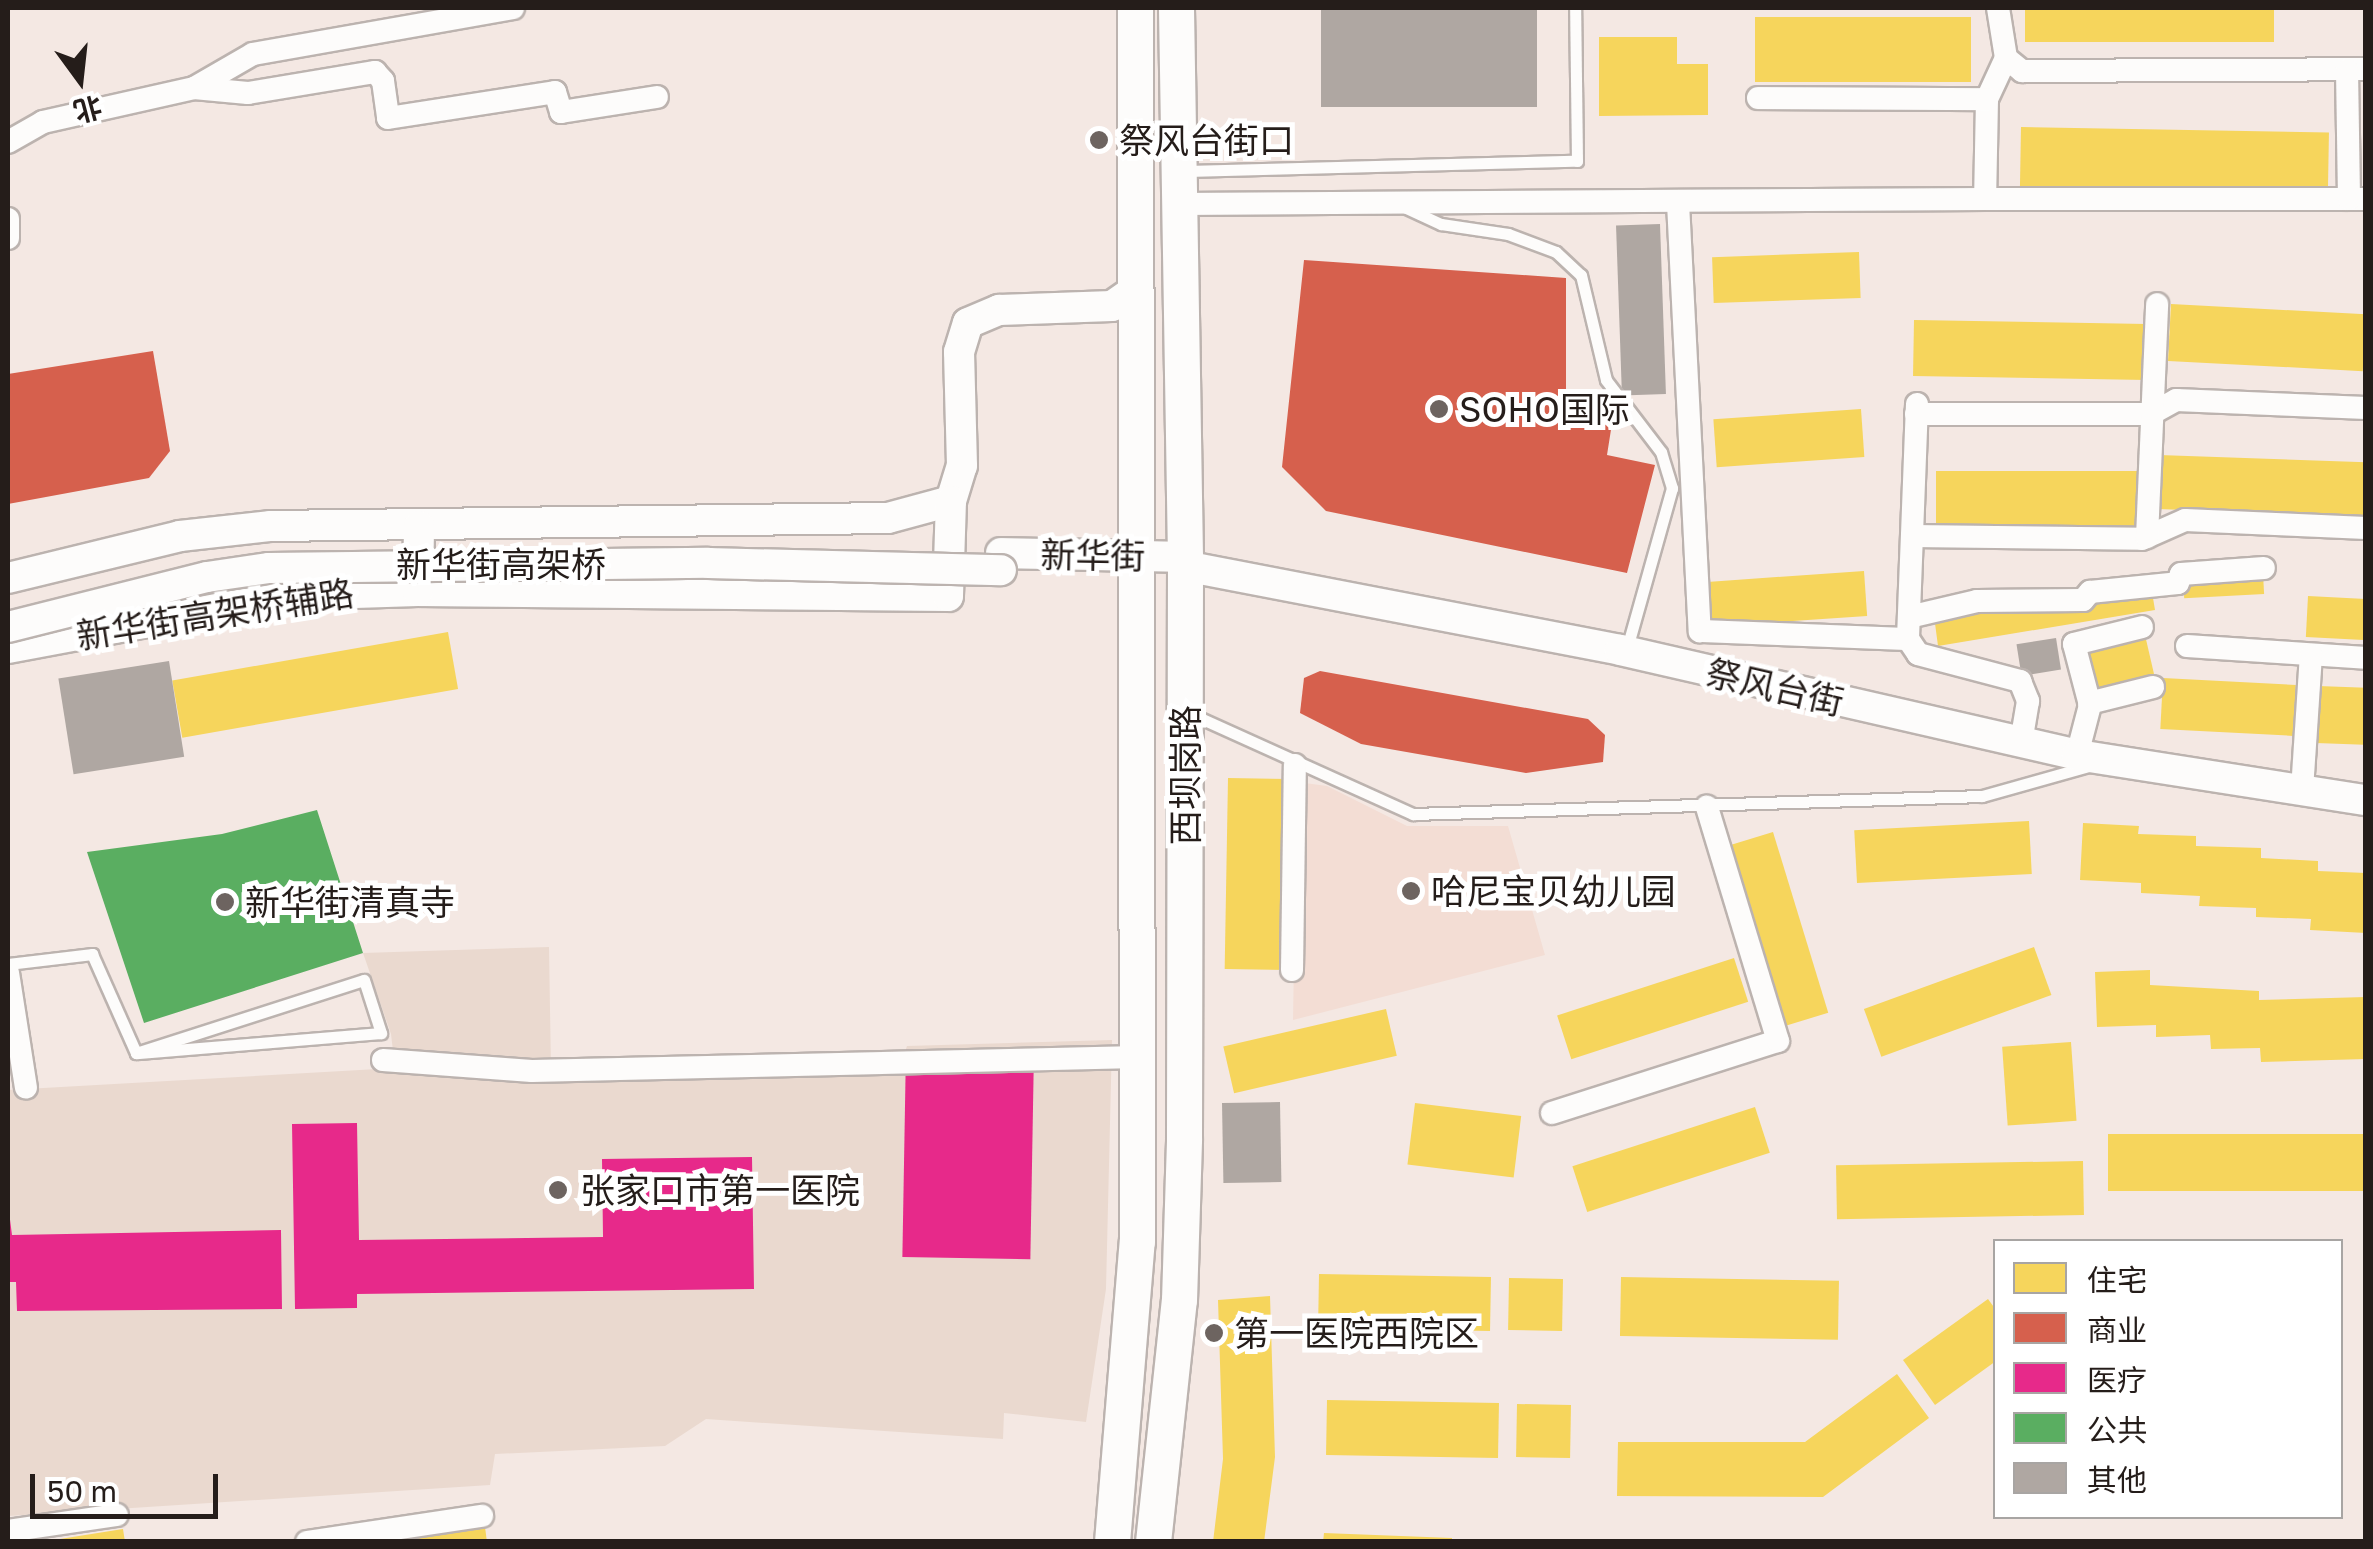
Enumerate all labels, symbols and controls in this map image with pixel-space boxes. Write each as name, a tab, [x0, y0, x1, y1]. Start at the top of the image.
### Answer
north arrow	[30, 30, 130, 130]
text: 北	[70, 90, 106, 129]
place label: 祭风台街口	[1119, 119, 1294, 161]
marker: 祭风台街口	[1088, 129, 1110, 151]
place label: SOHO国际	[1459, 388, 1630, 430]
marker: SOHO国际	[1428, 398, 1450, 420]
street label: 新华街	[1040, 533, 1146, 577]
street label: 新华街高架桥	[396, 543, 606, 585]
street label: 新华街高架桥辅路	[73, 571, 357, 657]
street label: 祭风台街	[1702, 651, 1848, 723]
street label: 西坝岗路	[1164, 705, 1206, 845]
place label: 哈尼宝贝幼儿园	[1431, 870, 1676, 912]
marker: 哈尼宝贝幼儿园	[1400, 880, 1422, 902]
place label: 新华街清真寺	[245, 881, 455, 923]
marker: 新华街清真寺	[214, 891, 236, 913]
place label: 张家口市第一医院	[580, 1169, 860, 1211]
marker: 张家口市第一医院	[545, 1177, 571, 1203]
legend	[1993, 1239, 2343, 1519]
text: 住宅	[2087, 1262, 2147, 1298]
place label: 第一医院西院区	[1234, 1312, 1479, 1354]
text: 商业	[2087, 1312, 2147, 1348]
marker: 第一医院西院区	[1203, 1322, 1225, 1344]
text: 医疗	[2087, 1362, 2147, 1398]
text: 公共	[2087, 1412, 2147, 1448]
scale bar	[35, 1454, 222, 1516]
text: 其他	[2087, 1462, 2147, 1498]
text: 50 m	[47, 1473, 117, 1509]

